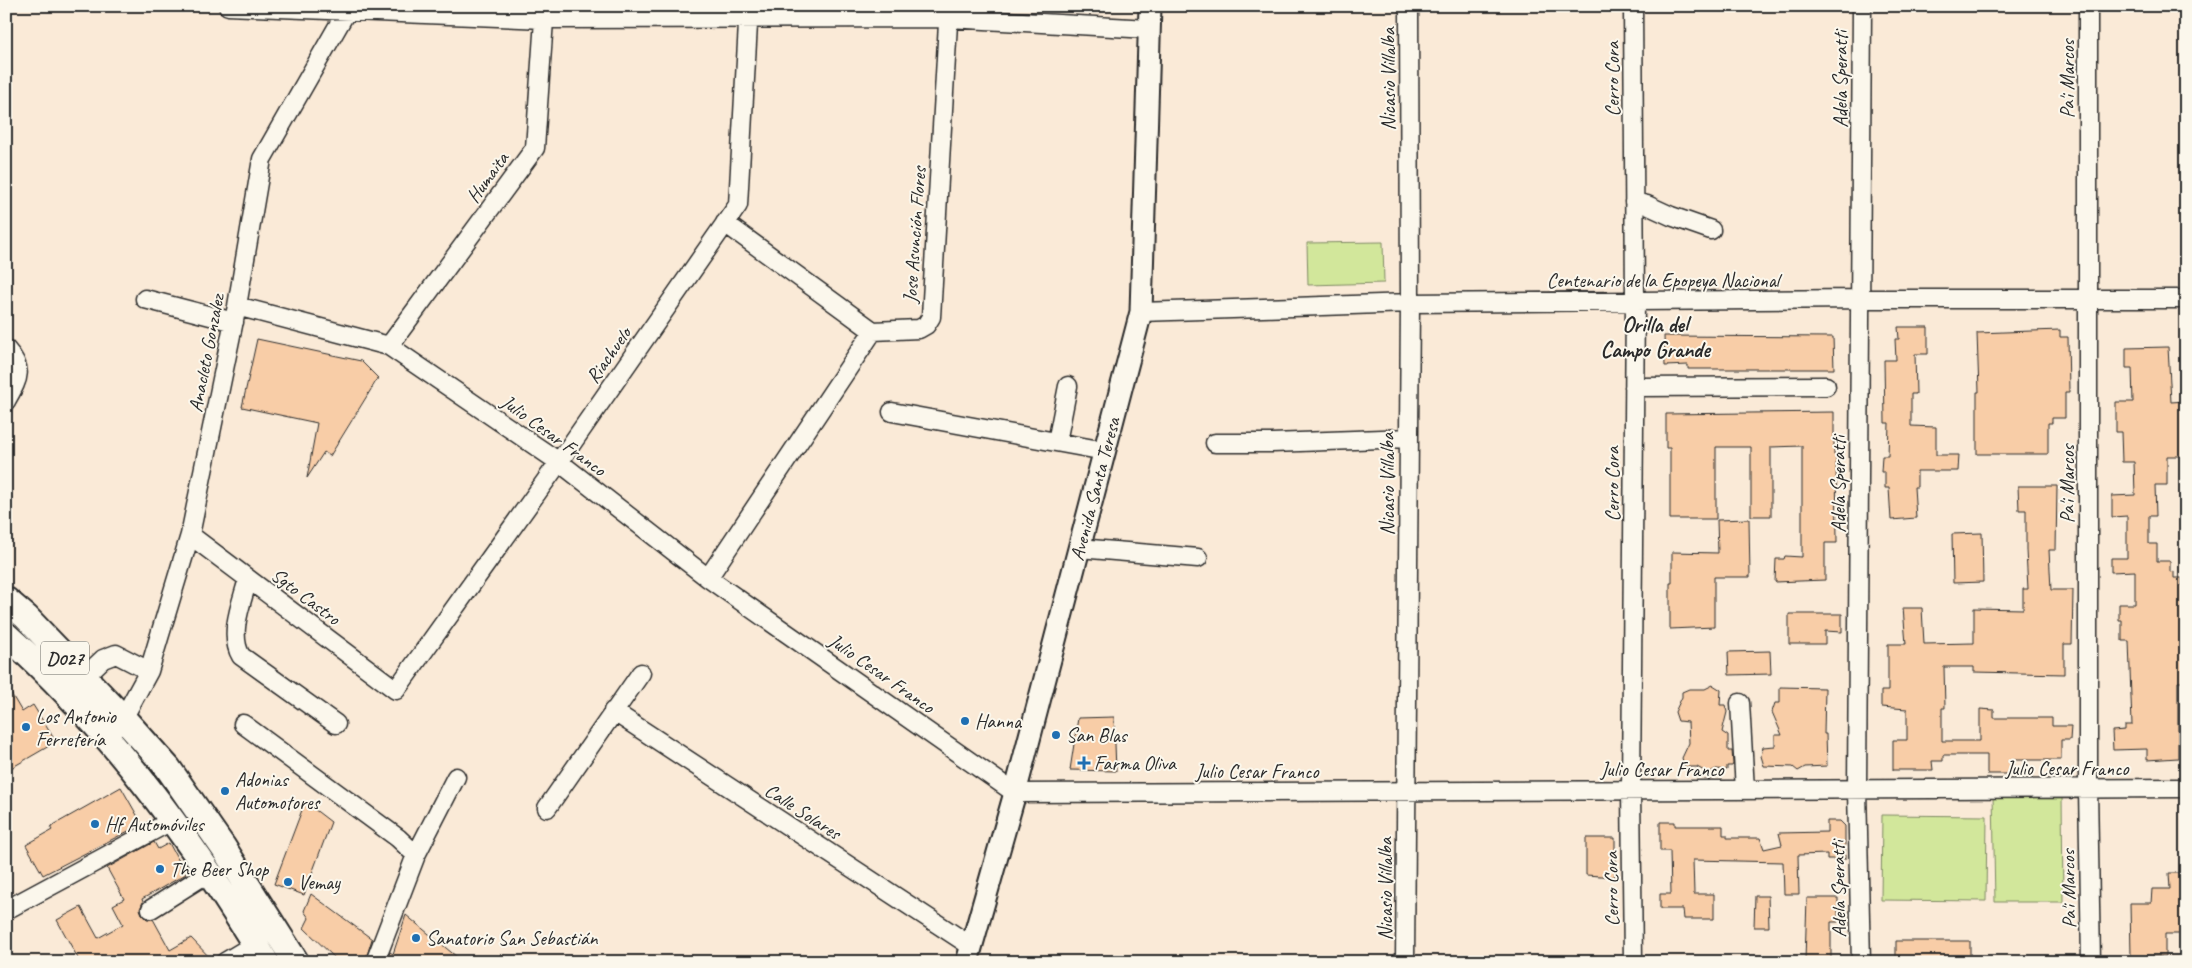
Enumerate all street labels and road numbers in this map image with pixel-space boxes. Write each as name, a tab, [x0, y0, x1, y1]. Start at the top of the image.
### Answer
street label: Nicasio Villalba	[1376, 26, 1401, 131]
street label: Adela Speratti	[1828, 28, 1853, 128]
street label: Pa'i Marcos	[2055, 37, 2080, 118]
street label: Cerro Cora	[1600, 40, 1625, 116]
street label: Humaita	[461, 146, 515, 208]
street label: Jose Asunción Flores	[897, 164, 932, 305]
street label: Centenario de la Epopeya Nacional	[1547, 268, 1783, 293]
street label: Anacleto Gonzalez	[183, 290, 230, 414]
street label: Riachuelo	[580, 321, 638, 388]
street label: Julio Cesar Franco	[496, 388, 612, 482]
street label: Avenida Santa Teresa	[1064, 413, 1126, 563]
street label: Nicasio Villalba	[1375, 431, 1400, 536]
street label: Adela Speratti	[1826, 433, 1851, 533]
street label: Pa'i Marcos	[2055, 442, 2080, 523]
street label: Cerro Cora	[1600, 445, 1625, 521]
street label: Sgto Castro	[266, 562, 346, 631]
street label: Julio Cesar Franco	[823, 627, 940, 720]
road number: D027	[41, 641, 89, 674]
street label: Julio Cesar Franco	[2004, 756, 2130, 781]
street label: Julio Cesar Franco	[1599, 757, 1725, 782]
street label: Julio Cesar Franco	[1194, 759, 1320, 784]
street label: Calle Solares	[760, 778, 847, 846]
street label: Nicasio Villalba	[1373, 836, 1398, 941]
street label: Adela Speratti	[1825, 838, 1852, 938]
street label: Pa'i Marcos	[2055, 847, 2082, 929]
street label: Cerro Cora	[1598, 850, 1625, 927]

